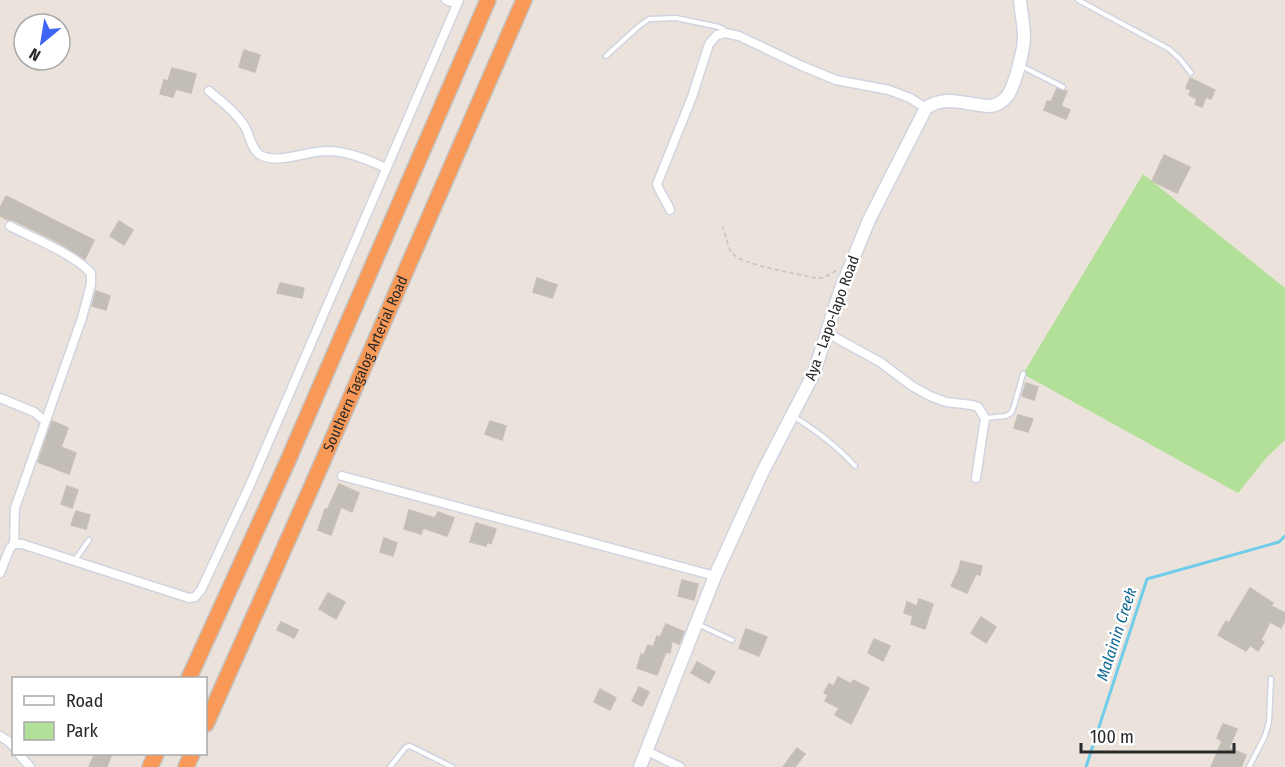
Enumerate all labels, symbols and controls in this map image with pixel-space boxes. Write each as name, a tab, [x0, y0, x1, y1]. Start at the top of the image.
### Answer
north arrow	[12, 12, 72, 72]
text: N	[26, 44, 44, 65]
street label: Aya - Lapo-lapo Road	[801, 253, 863, 383]
street label: Southern Tagalog Arterial Road	[319, 273, 412, 454]
water label: Malainin Creek	[1093, 585, 1140, 683]
legend	[12, 677, 207, 755]
text: Road	[66, 690, 103, 712]
scale bar	[1081, 716, 1234, 754]
text: Park	[66, 720, 99, 742]
text: 100 m	[1090, 726, 1134, 748]

